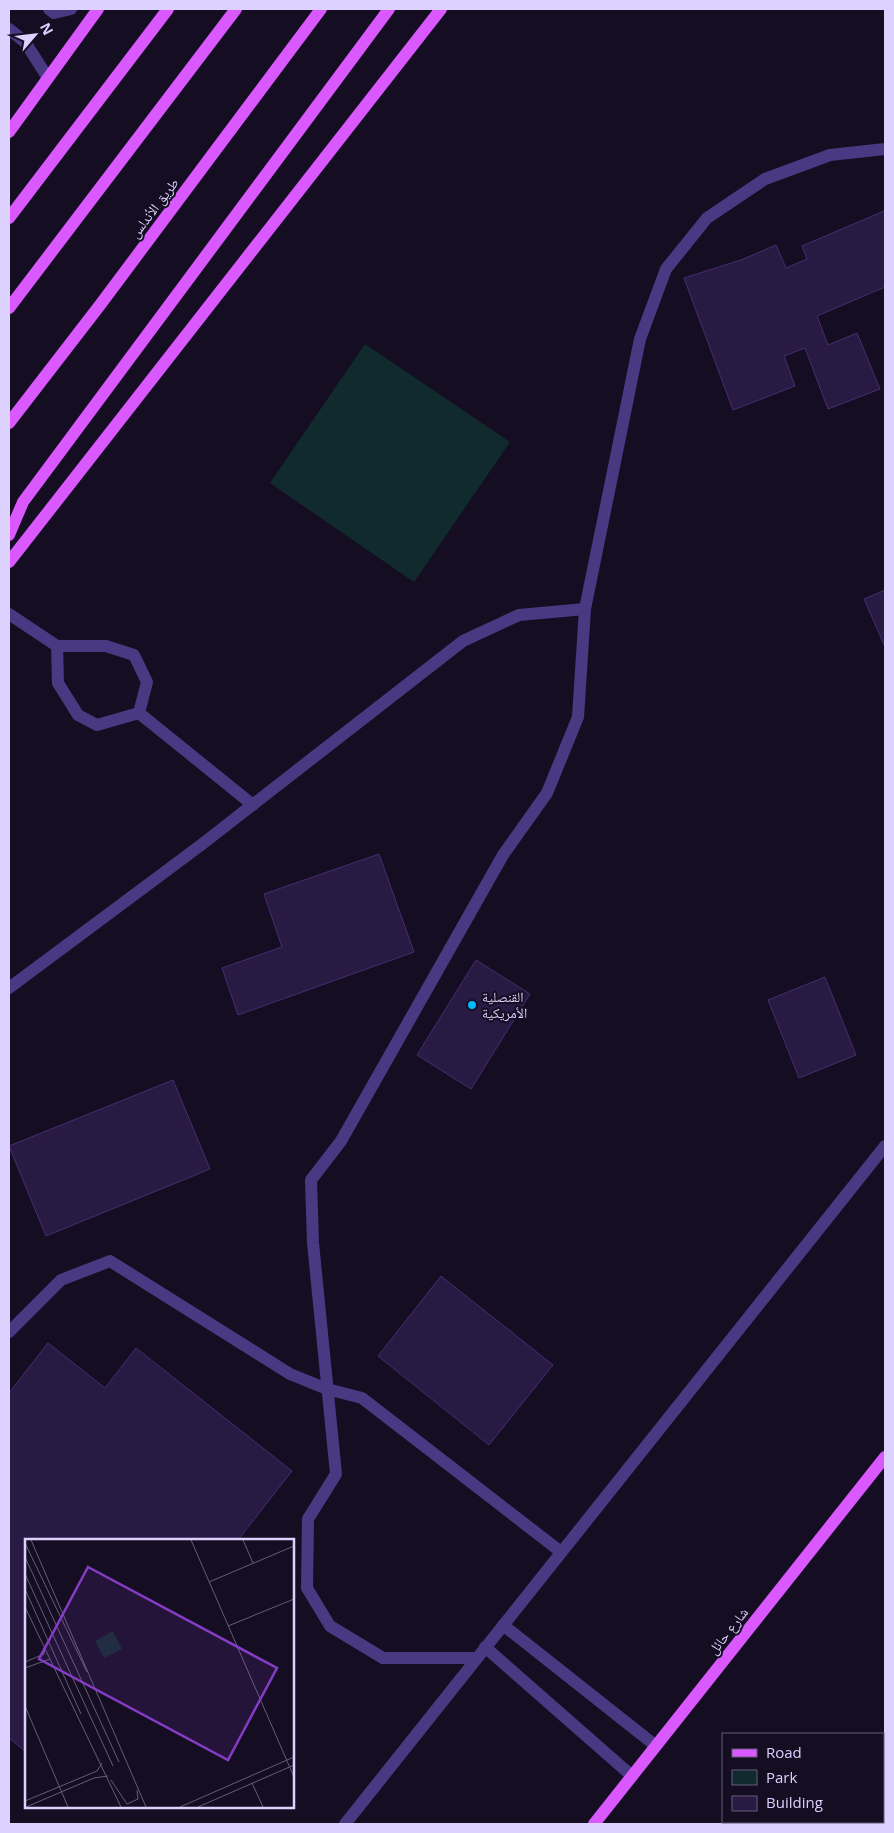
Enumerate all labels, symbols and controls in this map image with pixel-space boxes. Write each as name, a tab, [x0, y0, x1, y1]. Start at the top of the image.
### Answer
north arrow	[10, 10, 60, 60]
text: N	[36, 19, 58, 38]
street label: طريق الأندلس	[125, 174, 183, 242]
place label: القنصلية الأمريكية	[482, 987, 527, 1022]
marker: القنصلية الأمريكية	[466, 999, 478, 1011]
inset map	[25, 1539, 294, 1808]
street label: شارع حائل	[703, 1603, 753, 1659]
legend	[722, 1733, 884, 1823]
text: Road	[766, 1742, 802, 1762]
text: Park	[766, 1767, 797, 1787]
text: Building	[766, 1792, 823, 1812]

